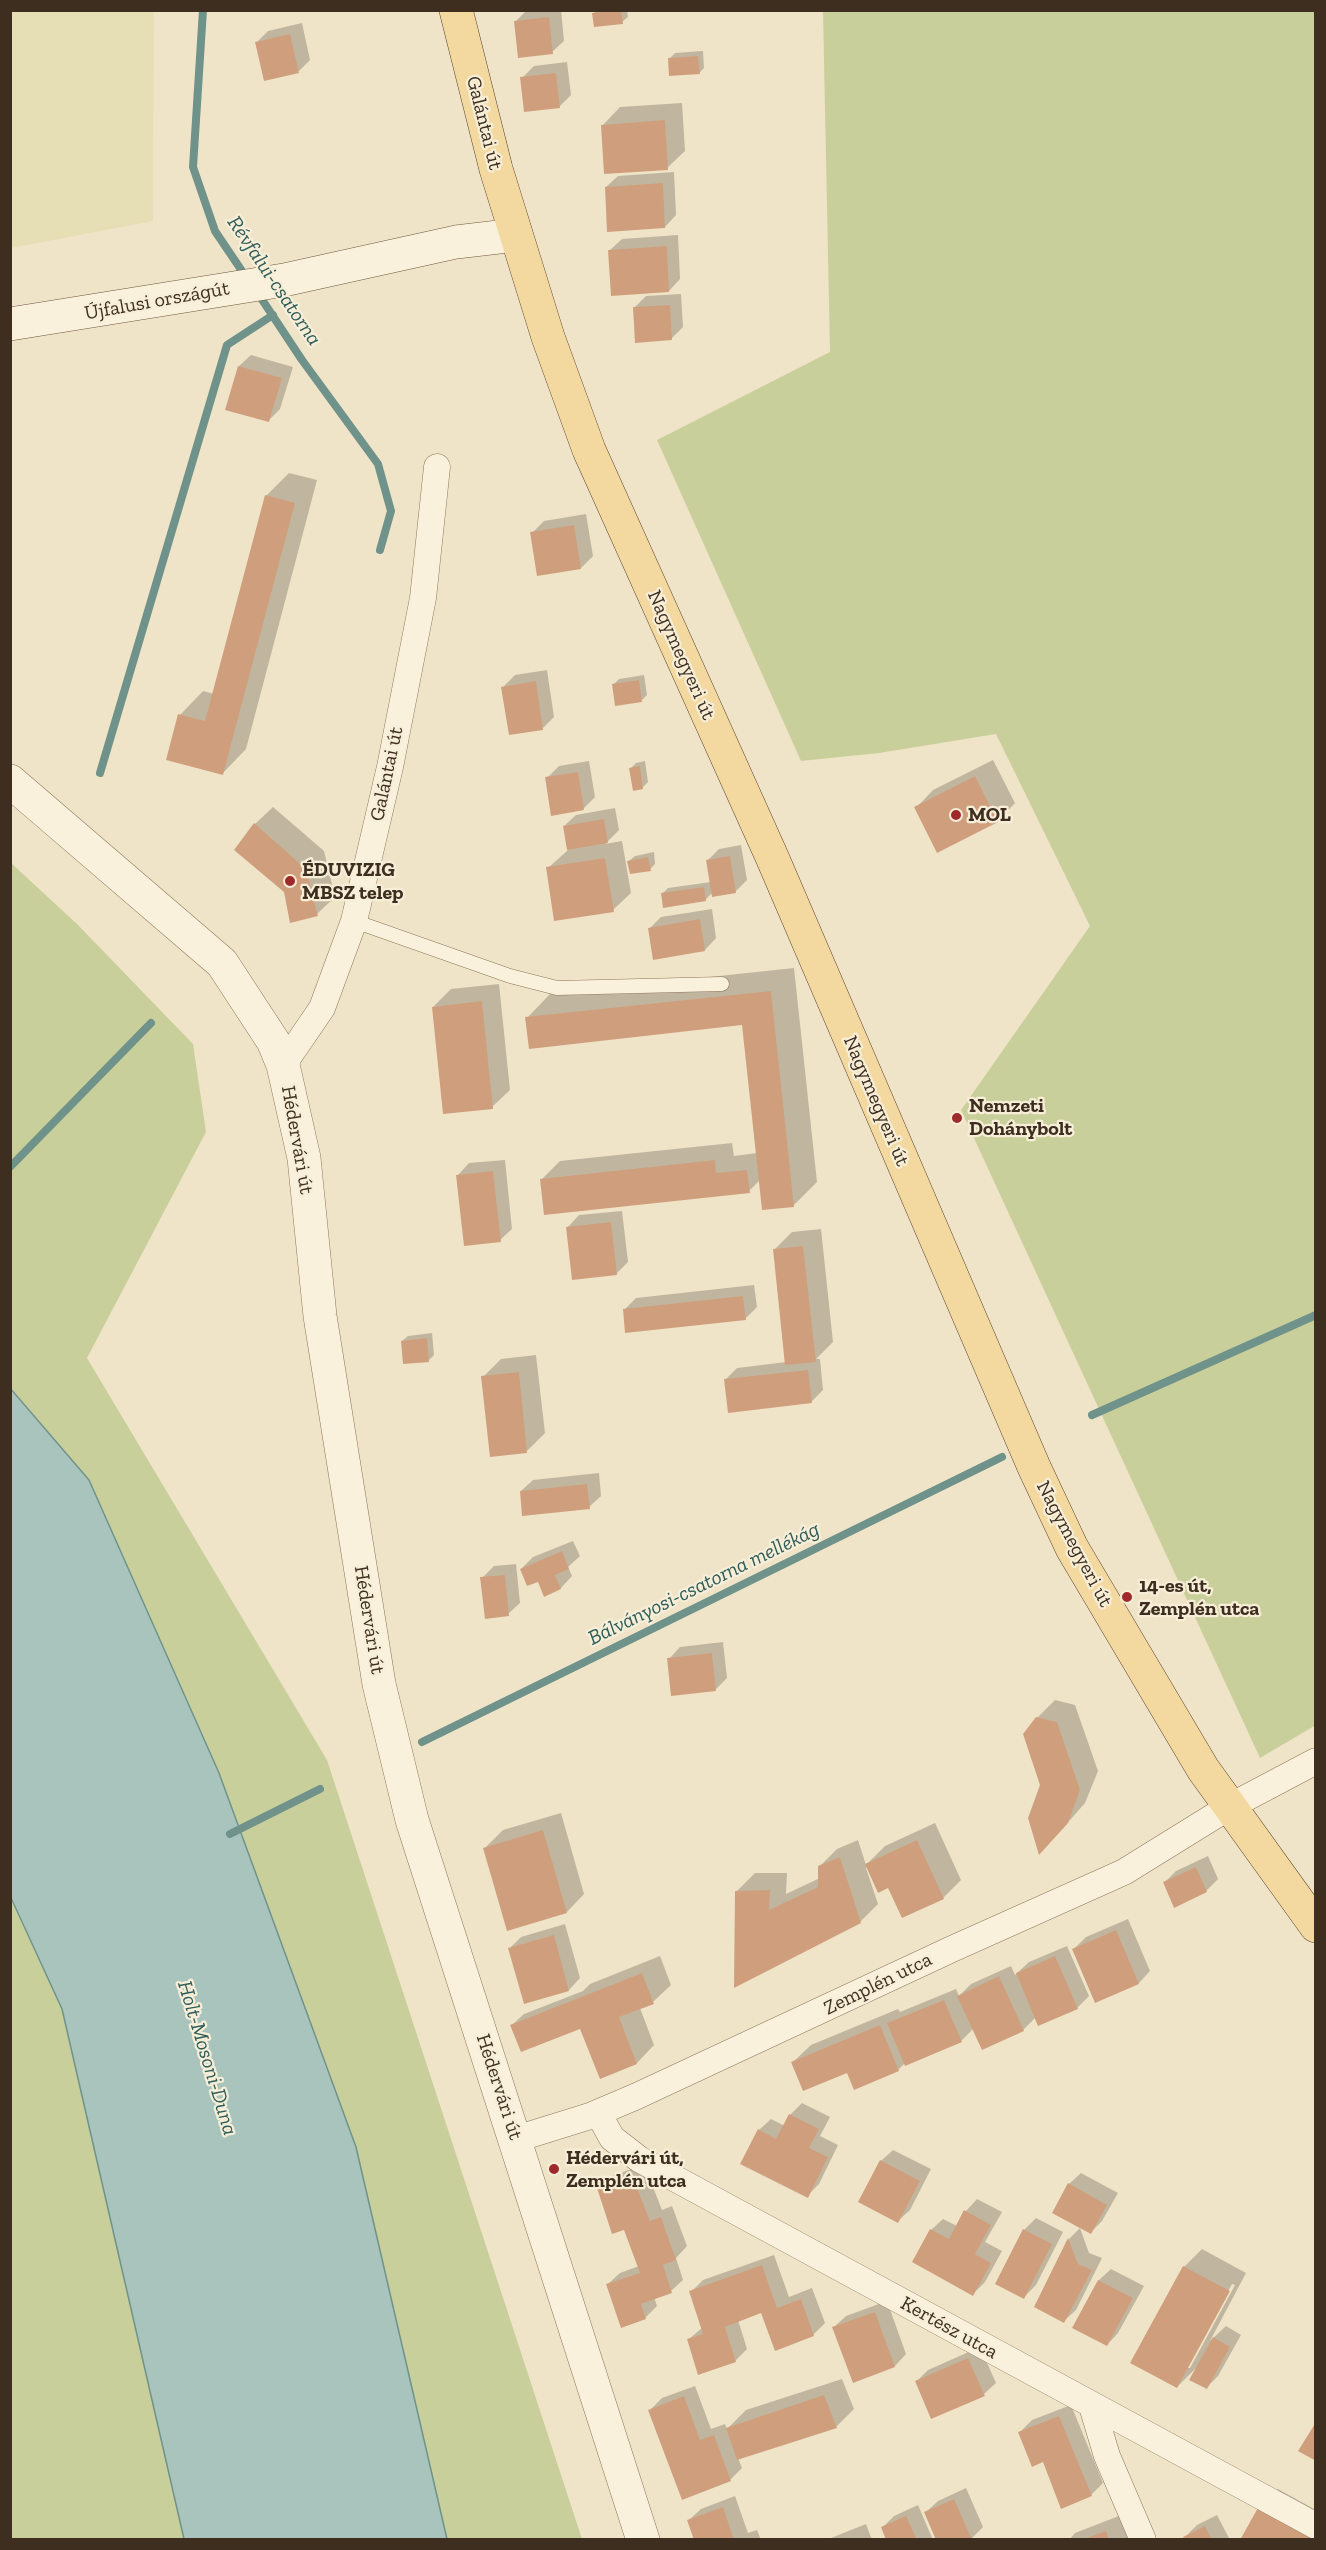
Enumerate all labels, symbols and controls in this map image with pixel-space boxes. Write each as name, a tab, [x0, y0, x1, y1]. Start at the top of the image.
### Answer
street label: Galántai út	[461, 74, 507, 172]
water label: Révfalui-csatorna	[221, 211, 327, 351]
street label: Újfalusi országút	[83, 276, 231, 326]
street label: Nagymegyeri út	[642, 586, 720, 724]
street label: Galántai út	[365, 725, 409, 823]
place label: MOL	[968, 803, 1011, 827]
marker: MOL	[949, 808, 963, 822]
place label: ÉDUVIZIG MBSZ telep	[302, 858, 403, 905]
marker: ÉDUVIZIG MBSZ telep	[283, 874, 297, 888]
street label: Nagymegyeri út	[838, 1032, 914, 1170]
street label: Hédervári út	[276, 1084, 318, 1196]
place label: Nemzeti Dohánybolt	[969, 1094, 1072, 1141]
marker: Nemzeti Dohánybolt	[950, 1111, 964, 1125]
street label: Nagymegyeri út	[1031, 1477, 1117, 1611]
water label: Bálványosi-csatorna mellékág	[584, 1517, 824, 1651]
street label: Hédervári út	[349, 1564, 389, 1676]
place label: 14-es út, Zemplén utca	[1139, 1574, 1259, 1621]
marker: 14-es út, Zemplén utca	[1120, 1590, 1134, 1604]
street label: Zemplén utca	[820, 1947, 936, 2021]
water label: Holt-Mosoni-Duna	[172, 1978, 242, 2138]
street label: Hédervári út	[471, 2031, 527, 2143]
place label: Hédervári út, Zemplén utca	[566, 2146, 686, 2193]
marker: Hédervári út, Zemplén utca	[547, 2162, 561, 2176]
street label: Kertész utca	[896, 2292, 1002, 2364]

